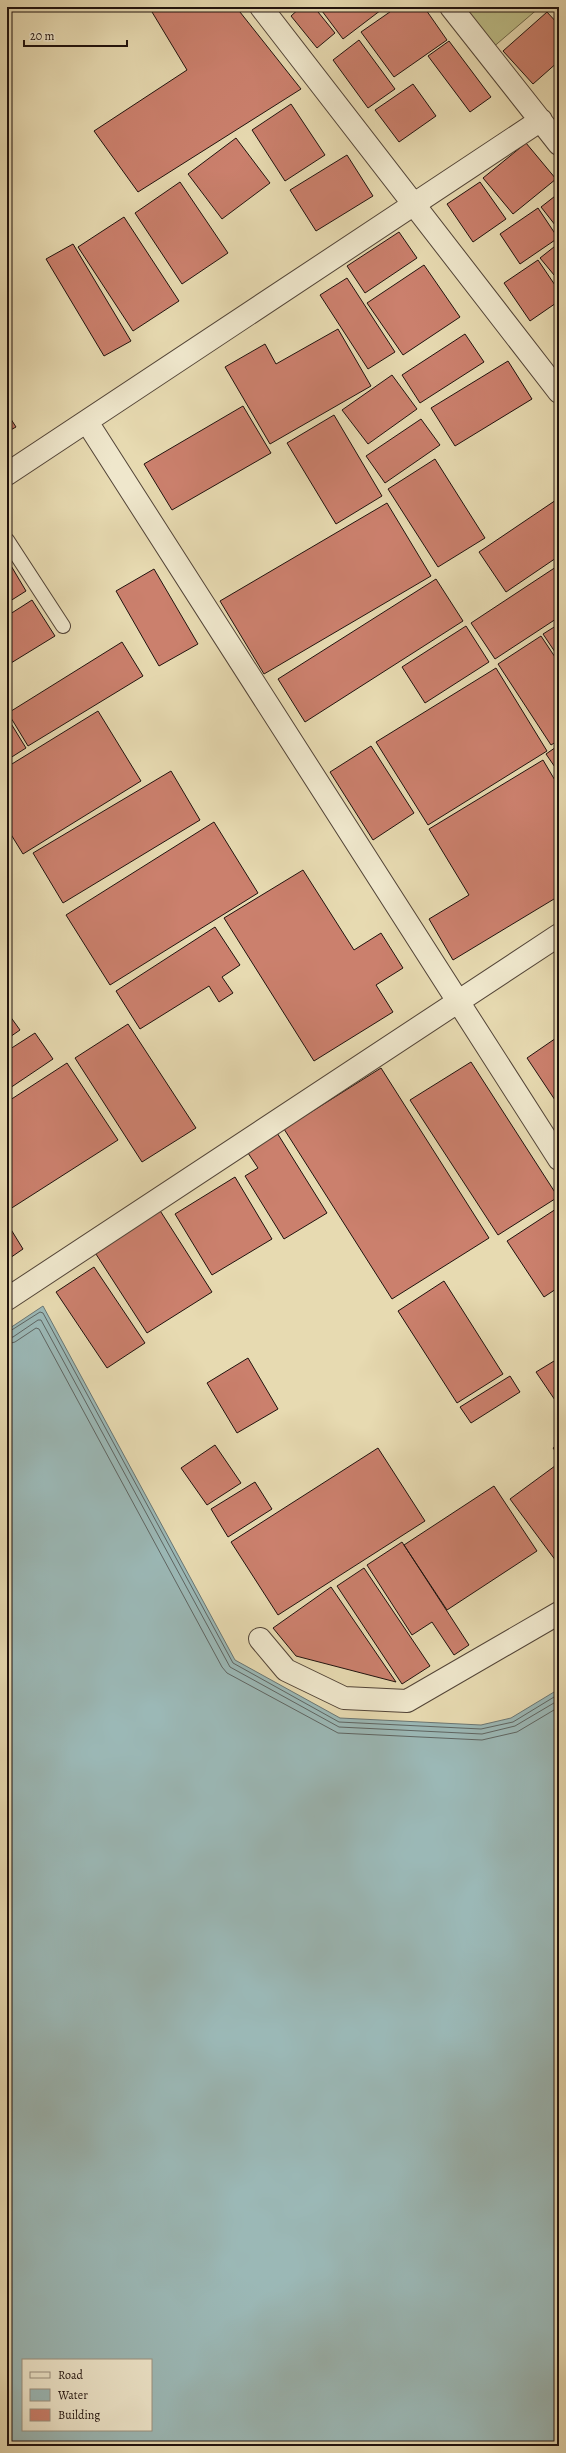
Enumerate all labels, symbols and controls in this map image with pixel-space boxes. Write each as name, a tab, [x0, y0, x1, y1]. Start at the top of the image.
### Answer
scale bar	[24, 22, 127, 48]
text: 20 m	[30, 28, 54, 44]
legend	[22, 2359, 152, 2431]
text: Road	[58, 2367, 84, 2383]
text: Water	[57, 2387, 88, 2403]
text: Building	[58, 2407, 100, 2423]

